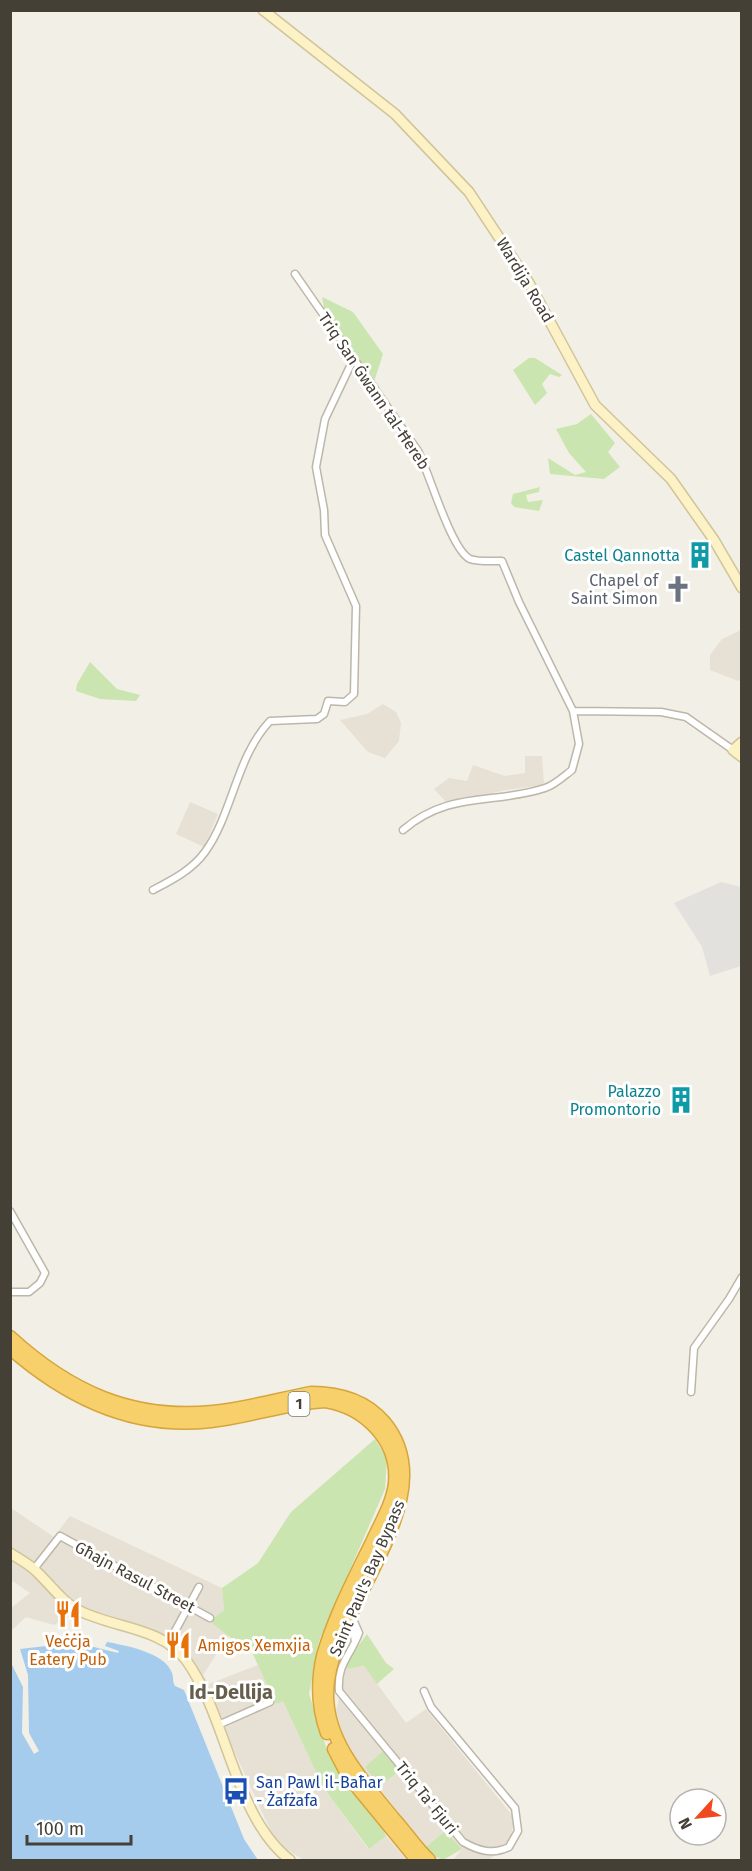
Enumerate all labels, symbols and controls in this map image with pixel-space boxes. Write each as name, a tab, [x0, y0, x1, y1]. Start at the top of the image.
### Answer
street label: Wardija Road	[492, 234, 558, 326]
street label: Triq San Ġwann tal-Ħereb	[314, 308, 434, 473]
building icon: Castel Qannotta	[685, 540, 715, 570]
place label: Castel Qannotta	[564, 546, 680, 565]
place label: Chapel of Saint Simon	[571, 571, 660, 608]
church icon: Chapel of Saint Simon	[663, 574, 693, 604]
place label: Palazzo Promontorio	[570, 1082, 661, 1119]
building icon: Palazzo Promontorio	[666, 1085, 696, 1115]
road number: 1	[288, 1392, 310, 1416]
street label: Saint Paul's Bay Bypass	[325, 1497, 409, 1659]
street label: Għajn Rasul Street	[72, 1537, 199, 1617]
restaurant icon: Veċċja Eatery Pub	[53, 1599, 83, 1629]
restaurant icon: Amigos Xemxjia	[163, 1630, 193, 1660]
place label: Veċċja Eatery Pub	[29, 1632, 107, 1669]
place label: Amigos Xemxjia	[198, 1636, 311, 1655]
district label: Id-Dellija	[189, 1680, 273, 1704]
street label: Triq Ta' Fjuri	[392, 1758, 462, 1838]
place label: San Pawl il-Baħar - Żafżafa	[256, 1773, 384, 1810]
bus stop icon: San Pawl il-Baħar - Żafżafa	[221, 1776, 251, 1806]
north arrow	[668, 1787, 728, 1847]
scale bar	[27, 1808, 130, 1846]
text: N	[674, 1815, 696, 1833]
text: 100 m	[36, 1818, 84, 1840]

